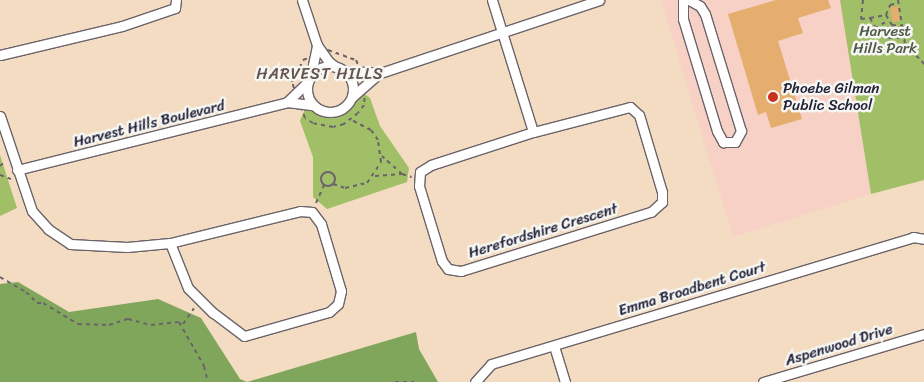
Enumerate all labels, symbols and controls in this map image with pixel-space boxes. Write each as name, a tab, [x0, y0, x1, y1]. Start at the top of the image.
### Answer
park label: Harvest Hills Park	[853, 22, 917, 57]
district label: HARVEST HILLS	[254, 64, 386, 84]
place label: Phoebe Gilman Public School	[783, 79, 879, 114]
marker: Phoebe Gilman Public School	[767, 91, 779, 103]
street label: Harvest Hills Boulevard	[72, 97, 226, 151]
street label: Herefordshire Crescent	[465, 199, 621, 263]
street label: Emma Broadbent Court	[616, 258, 768, 320]
street label: Aspenwood Drive	[783, 320, 895, 370]

